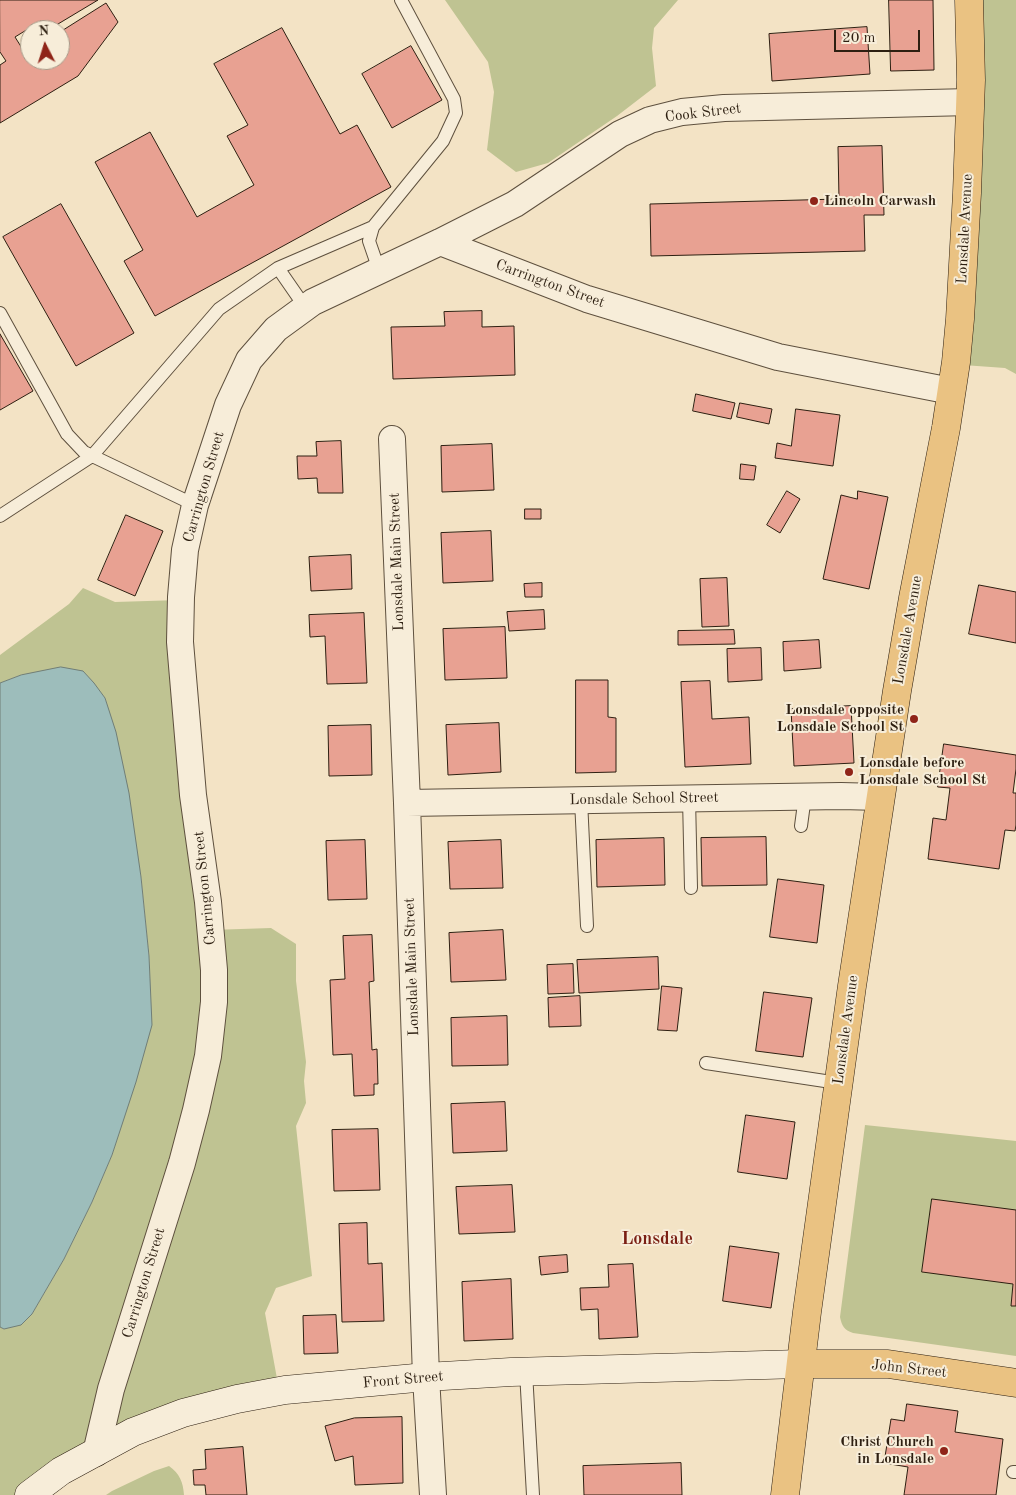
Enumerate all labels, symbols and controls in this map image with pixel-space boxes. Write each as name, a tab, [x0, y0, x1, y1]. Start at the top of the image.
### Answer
north arrow	[20, 20, 70, 70]
scale bar	[836, 20, 922, 52]
text: N	[38, 24, 50, 38]
text: 20 m	[842, 31, 876, 46]
street label: Cook Street	[664, 99, 742, 127]
street label: Lonsdale Avenue	[953, 174, 977, 284]
place label: Lincoln Carwash	[824, 192, 936, 210]
marker: Lincoln Carwash	[808, 195, 820, 207]
street label: Carrington Street	[493, 256, 607, 312]
street label: Carrington Street	[180, 429, 228, 545]
street label: Lonsdale Main Street	[386, 492, 408, 632]
street label: Lonsdale Avenue	[890, 574, 926, 686]
place label: Lonsdale opposite Lonsdale School St	[777, 701, 904, 736]
marker: Lonsdale opposite Lonsdale School St	[908, 713, 920, 725]
place label: Lonsdale before Lonsdale School St	[859, 754, 986, 789]
marker: Lonsdale before Lonsdale School St	[843, 766, 855, 778]
street label: Lonsdale School Street	[569, 789, 719, 809]
street label: Carrington Street	[190, 830, 220, 946]
street label: Lonsdale Main Street	[401, 897, 423, 1037]
street label: Lonsdale Avenue	[829, 974, 863, 1086]
street label: Carrington Street	[119, 1226, 169, 1340]
district label: Lonsdale	[621, 1228, 693, 1250]
street label: John Street	[870, 1356, 948, 1382]
street label: Front Street	[362, 1368, 444, 1392]
place label: Christ Church in Lonsdale	[840, 1433, 934, 1468]
marker: Christ Church in Lonsdale	[938, 1445, 950, 1457]

